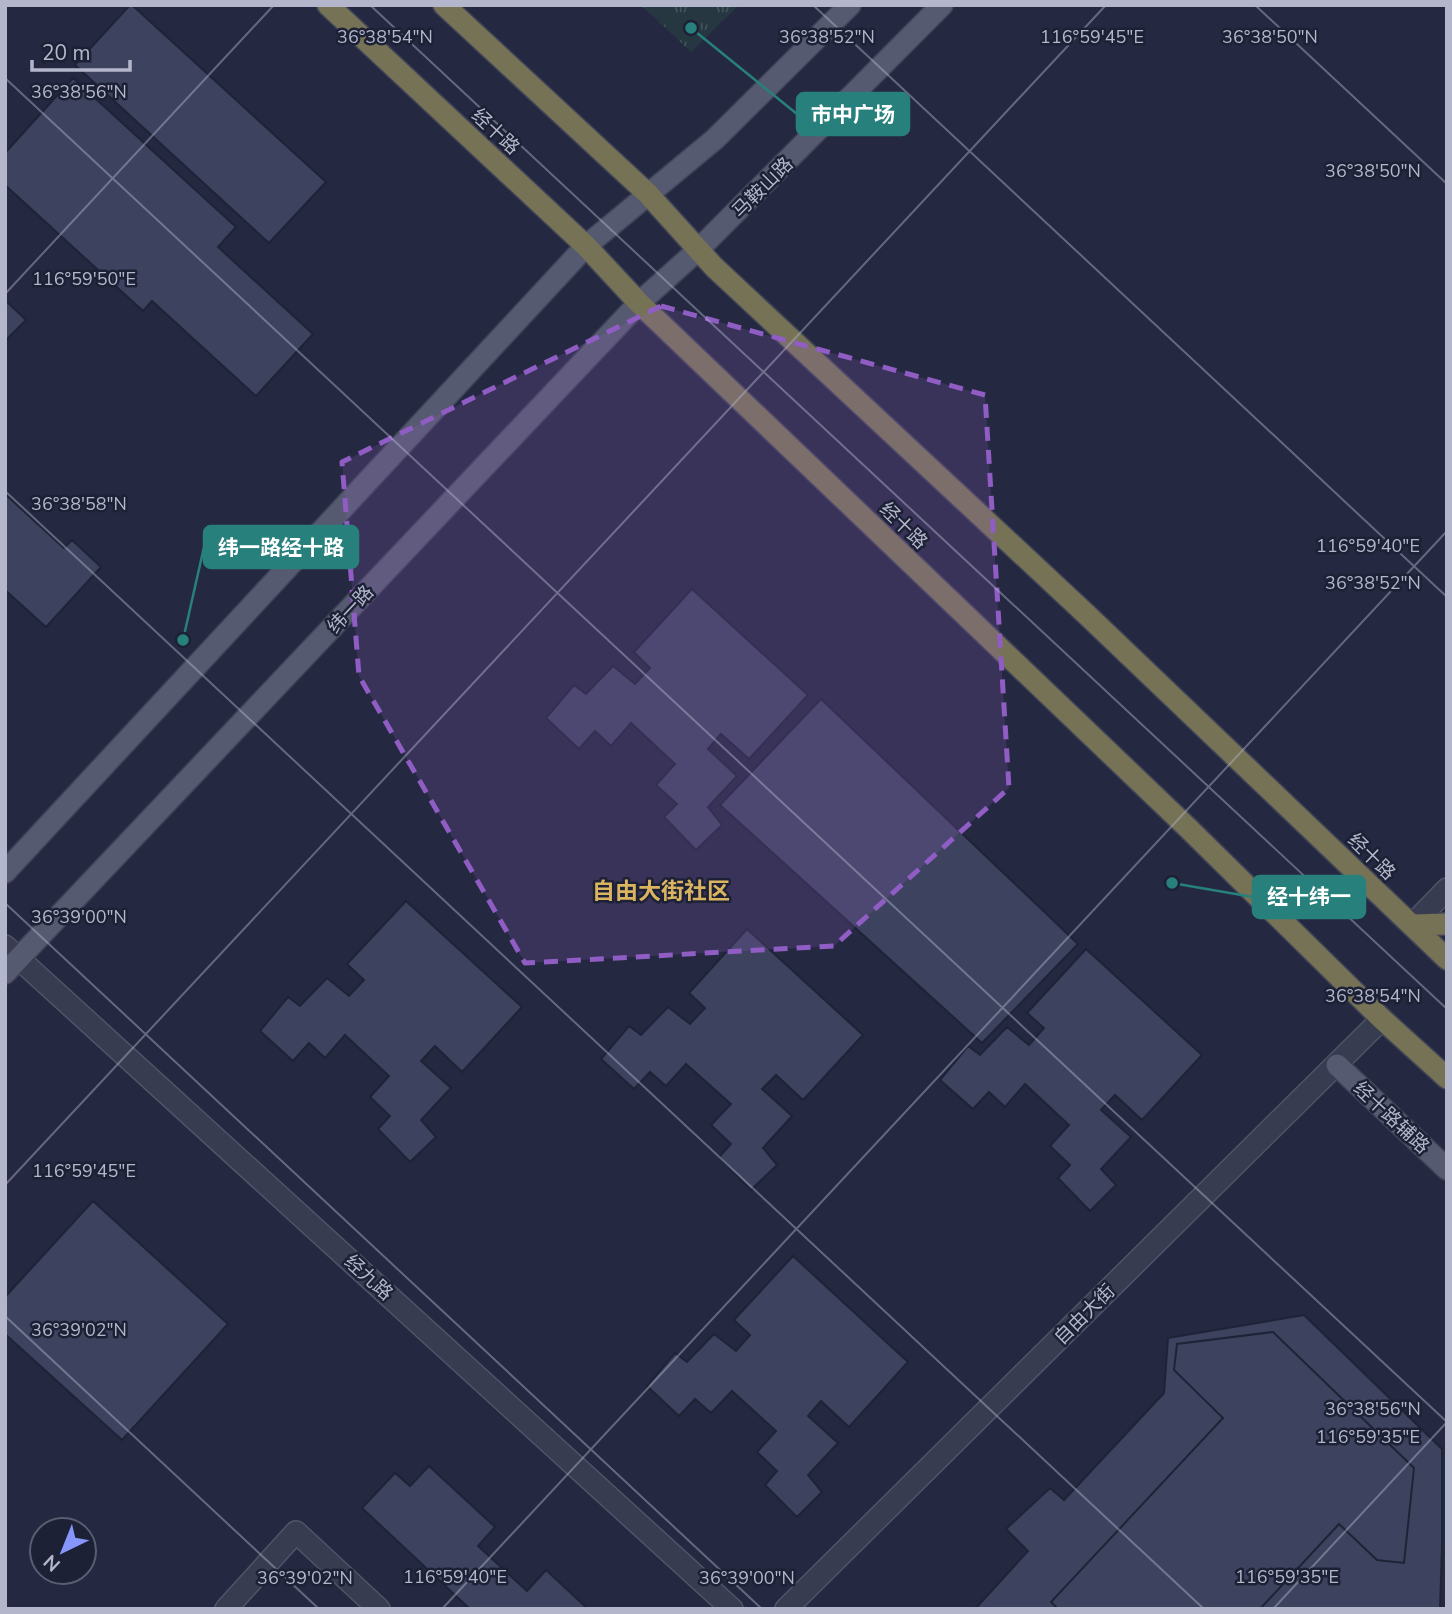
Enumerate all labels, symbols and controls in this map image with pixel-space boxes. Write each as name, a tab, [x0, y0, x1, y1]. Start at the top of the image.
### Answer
text: 36°38'54"N	[337, 25, 433, 49]
text: 36°38'52"N	[779, 25, 875, 49]
text: 116°59'45"E	[1040, 25, 1144, 49]
text: 36°38'50"N	[1222, 25, 1318, 49]
scale bar	[32, 28, 130, 72]
text: 20 m	[42, 39, 91, 67]
text: 36°38'56"N	[31, 80, 127, 104]
callout: 市中广场	[797, 93, 909, 135]
text: 市中广场	[811, 101, 895, 129]
street label: 经十路	[466, 103, 525, 161]
street label: 马鞍山路	[727, 152, 799, 224]
text: 36°38'50"N	[1325, 159, 1421, 183]
text: 116°59'50"E	[32, 267, 136, 291]
text: 36°38'58"N	[31, 492, 127, 516]
street label: 经十路	[874, 497, 933, 555]
callout: 纬一路经十路	[204, 526, 358, 568]
text: 纬一路经十路	[218, 534, 344, 562]
text: 116°59'40"E	[1316, 534, 1420, 558]
text: 36°38'52"N	[1325, 571, 1421, 595]
street label: 纬一路	[322, 580, 380, 639]
street label: 经十路	[1342, 828, 1401, 886]
district label: 自由大街社区	[592, 876, 730, 907]
callout: 经十纬一	[1253, 876, 1365, 918]
text: 经十纬一	[1267, 883, 1351, 911]
text: 36°39'00"N	[31, 905, 127, 929]
text: 36°38'54"N	[1325, 984, 1421, 1008]
street label: 经十路辅路	[1348, 1076, 1435, 1160]
text: 116°59'45"E	[32, 1159, 136, 1183]
street label: 经九路	[338, 1249, 398, 1306]
street label: 自由大街	[1049, 1279, 1121, 1351]
text: 36°39'02"N	[31, 1318, 127, 1342]
text: 36°38'56"N	[1325, 1397, 1421, 1421]
text: 116°59'35"E	[1316, 1425, 1420, 1449]
north arrow	[28, 1516, 98, 1586]
text: N	[38, 1548, 66, 1577]
text: 116°59'40"E	[403, 1565, 507, 1589]
text: 116°59'35"E	[1235, 1565, 1339, 1589]
text: 36°39'02"N	[257, 1566, 353, 1590]
text: 36°39'00"N	[699, 1566, 795, 1590]

